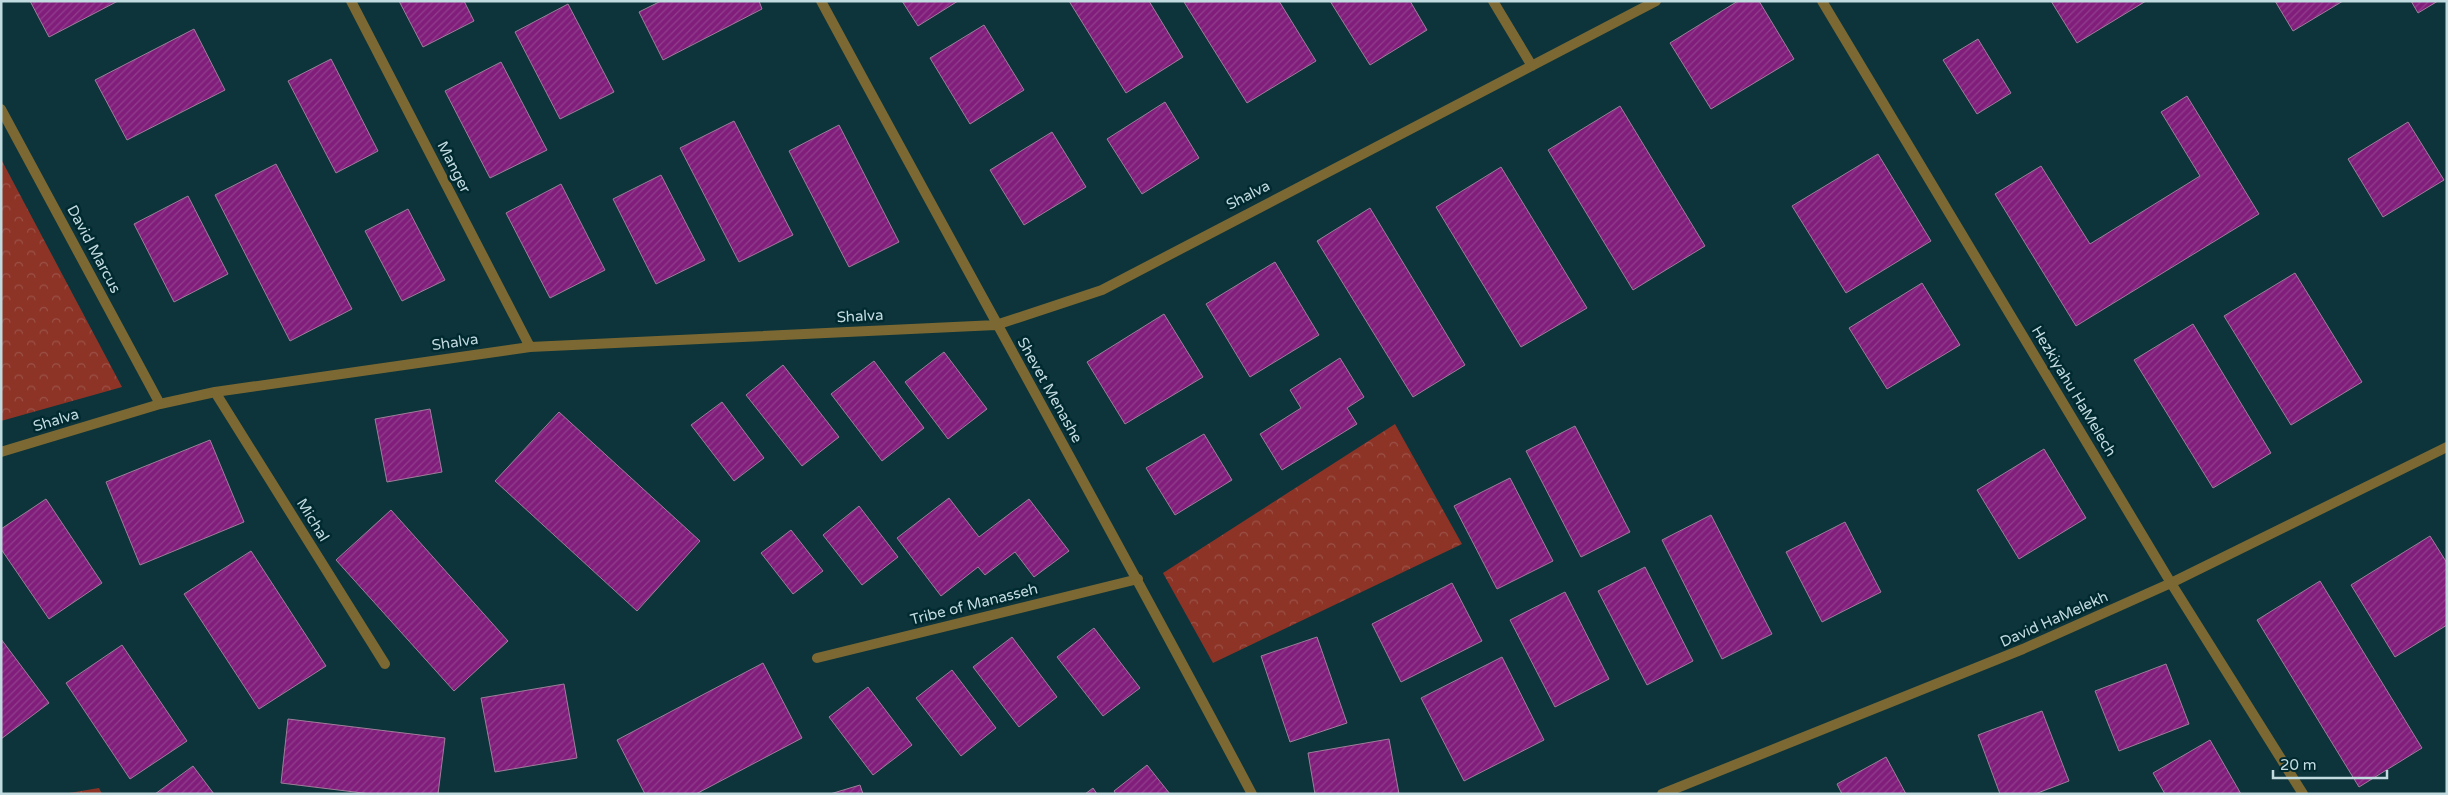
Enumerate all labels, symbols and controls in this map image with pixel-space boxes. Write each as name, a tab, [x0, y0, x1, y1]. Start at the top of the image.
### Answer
street label: Manger	[433, 138, 475, 196]
street label: Shalva	[1223, 176, 1273, 214]
street label: David Marcus	[63, 202, 125, 296]
street label: Shalva	[836, 306, 884, 326]
street label: Hezkiyahu HaMelech	[2028, 322, 2120, 460]
street label: Shalva	[431, 330, 479, 354]
street label: Shevet Menashe	[1014, 334, 1086, 446]
street label: Shalva	[31, 405, 81, 435]
street label: Michal	[293, 495, 333, 545]
street label: Tribe of Manasseh	[908, 579, 1040, 629]
street label: David HaMelekh	[1997, 587, 2111, 651]
scale bar	[2273, 748, 2387, 780]
text: 20 m	[2280, 756, 2317, 774]

